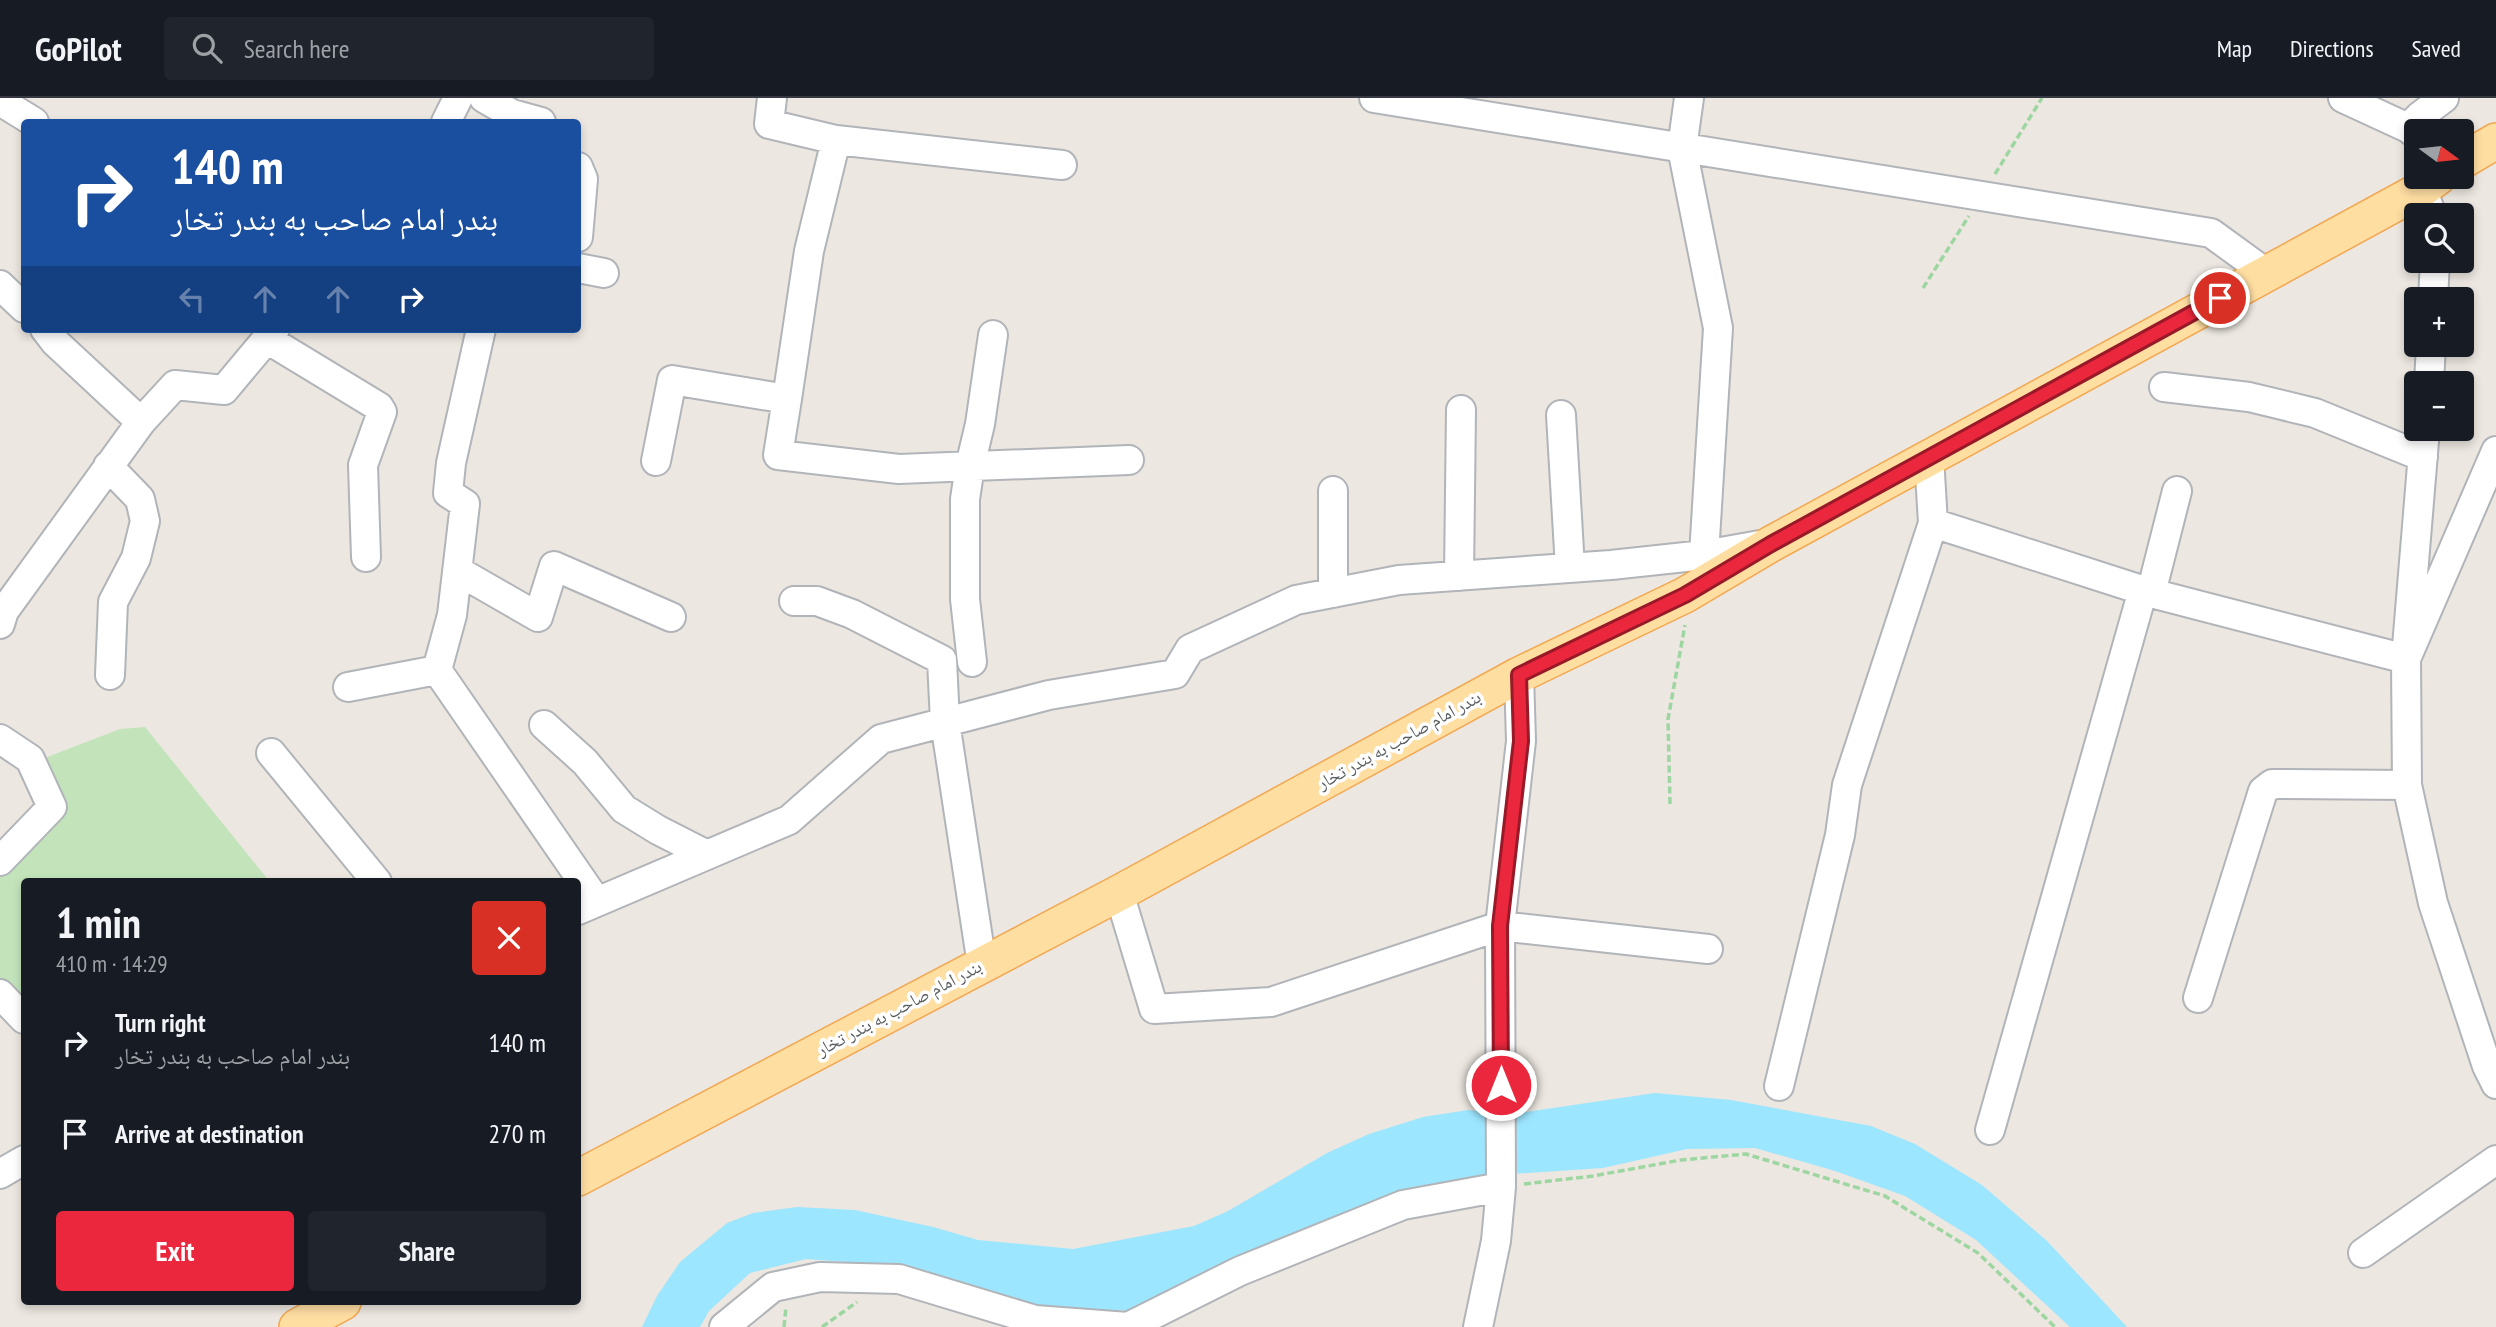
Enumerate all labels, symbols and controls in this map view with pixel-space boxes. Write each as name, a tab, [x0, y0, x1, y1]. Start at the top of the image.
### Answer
search box	[164, 17, 654, 80]
text: GoPilot	[35, 27, 122, 70]
icon: search	[188, 29, 226, 67]
text: Search here	[244, 32, 349, 65]
text: Map	[2217, 33, 2252, 64]
text: Directions	[2290, 33, 2374, 64]
text: Saved	[2412, 33, 2461, 64]
north arrow	[2404, 119, 2474, 189]
map controls	[2404, 119, 2474, 441]
text: 140 m	[171, 134, 284, 198]
icon: right	[56, 147, 147, 238]
text: بندر امام صاحب به بندر تخار	[171, 197, 498, 239]
button: search	[2404, 203, 2474, 273]
pin	[2190, 268, 2250, 328]
icon: arrive	[2201, 279, 2239, 317]
icon: left	[173, 280, 211, 318]
icon: ahead	[246, 280, 284, 318]
icon: ahead	[319, 280, 357, 318]
icon: right	[392, 280, 430, 318]
button: +	[2404, 287, 2474, 357]
button: −	[2404, 371, 2474, 441]
street label: بندر امام صاحب به بندر تخار	[1312, 685, 1485, 796]
text: 1 min	[56, 895, 141, 950]
button: close	[472, 901, 546, 975]
text: 410 m · 14:29	[56, 949, 168, 978]
street label: بندر امام صاحب به بندر تخار	[811, 954, 986, 1062]
text: Turn right	[115, 1006, 206, 1039]
icon: right	[56, 1024, 94, 1062]
text: 140 m	[488, 1026, 546, 1059]
text: بندر امام صاحب به بندر تخار	[115, 1041, 350, 1070]
position arrow	[1464, 1048, 1538, 1122]
icon: arrive	[56, 1115, 94, 1153]
text: Arrive at destination	[115, 1117, 304, 1150]
text: 270 m	[488, 1117, 546, 1150]
button: Exit	[56, 1211, 294, 1291]
button: Share	[308, 1211, 546, 1291]

